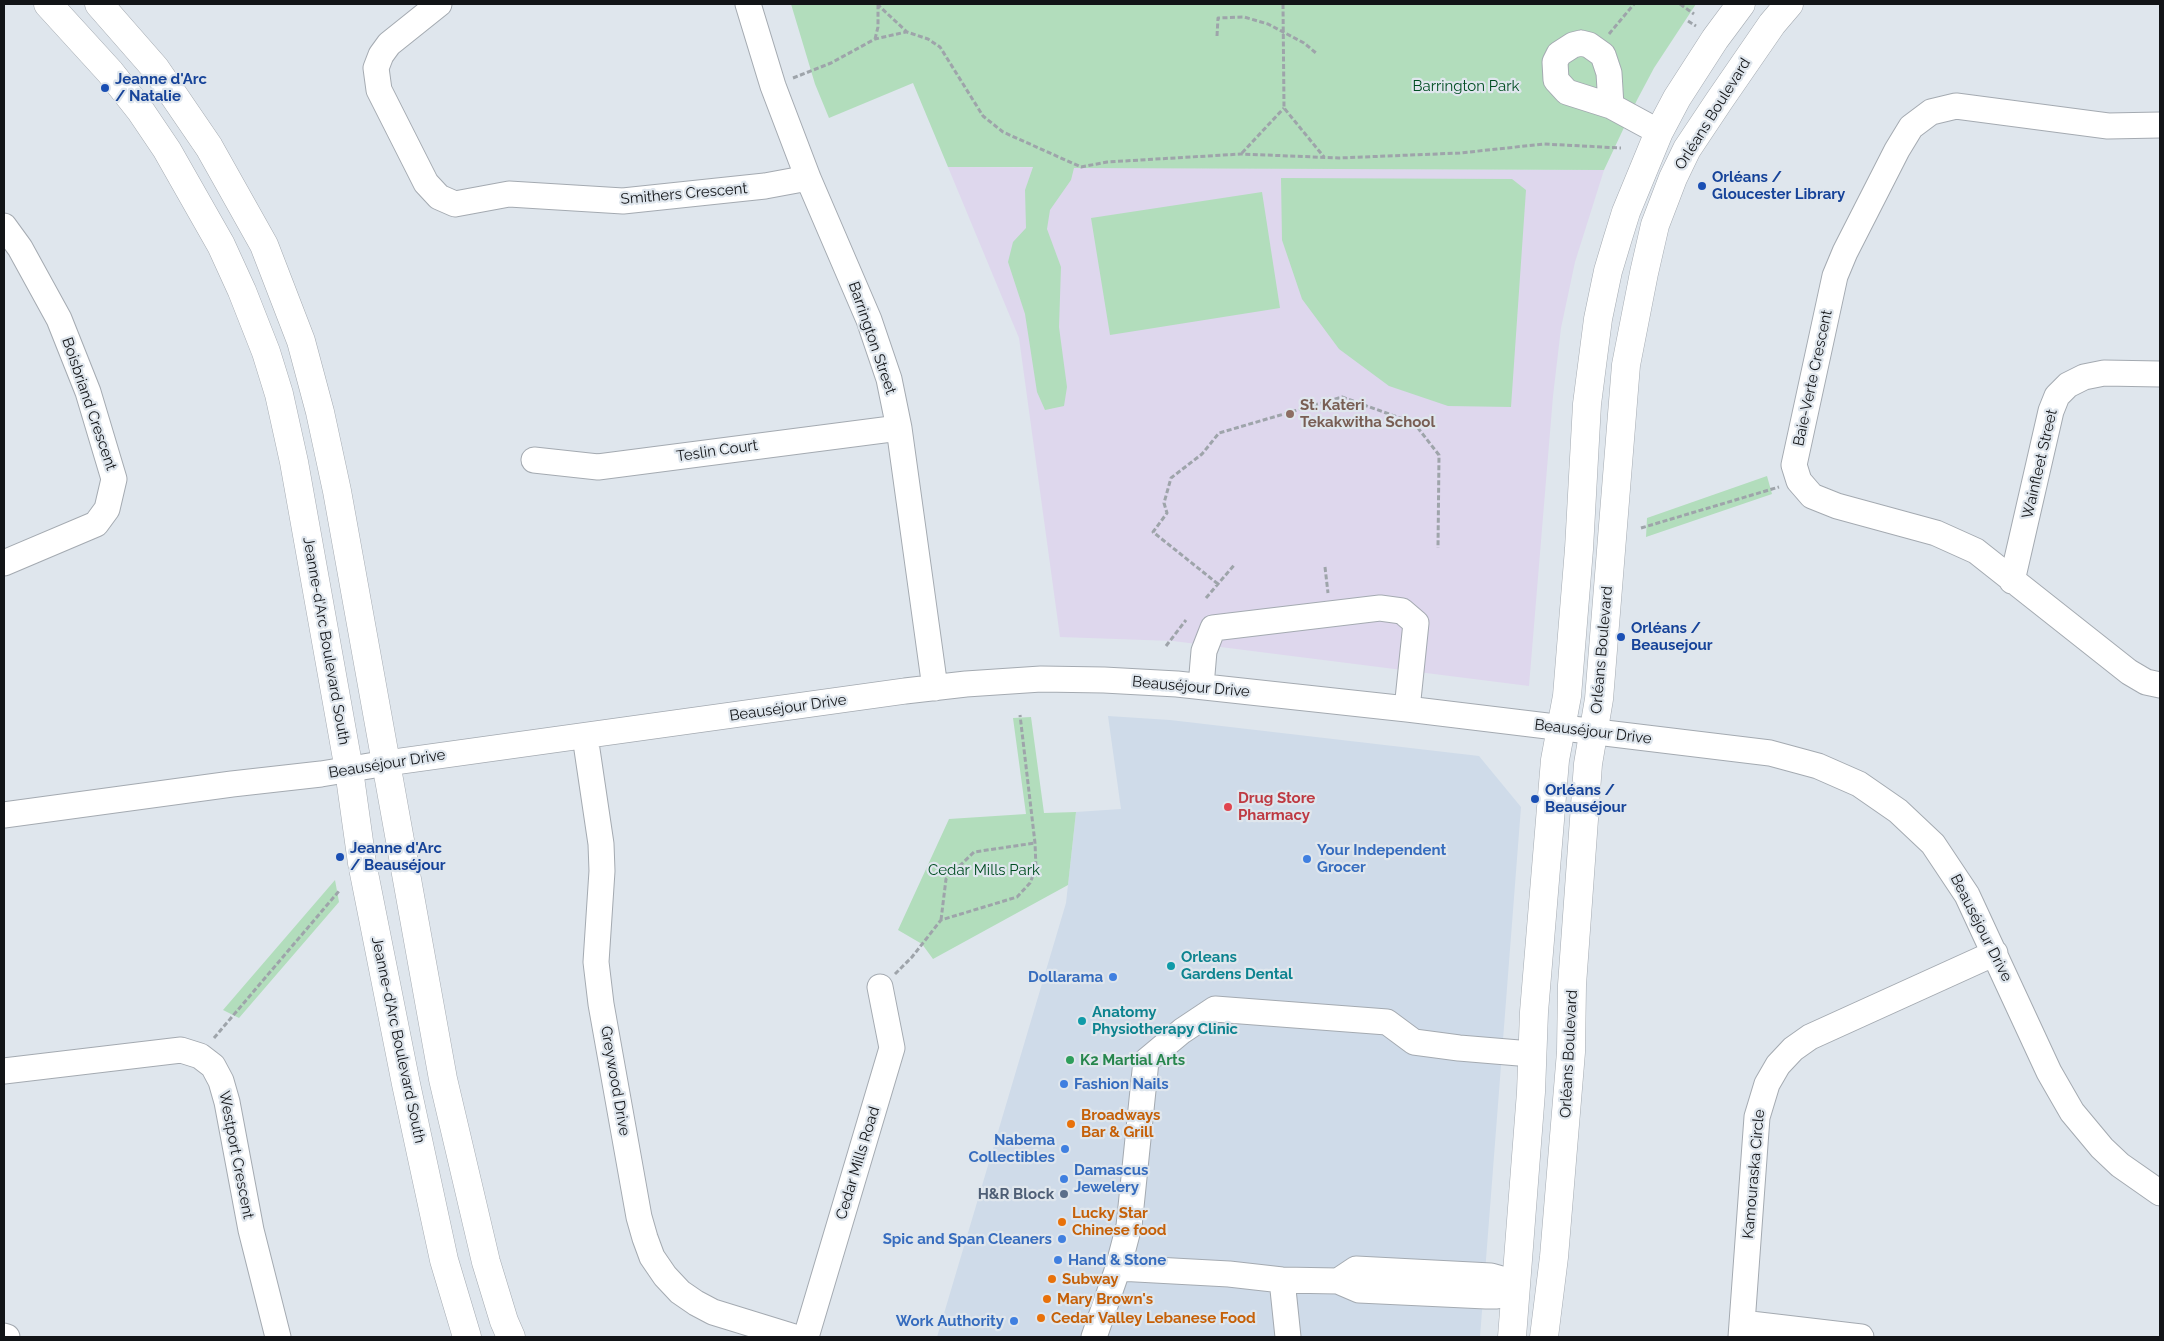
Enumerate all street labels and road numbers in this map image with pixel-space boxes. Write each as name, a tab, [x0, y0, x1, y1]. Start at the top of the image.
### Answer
street label: Orléans Boulevard	[1671, 55, 1755, 173]
street label: Smithers Crescent	[620, 179, 748, 209]
street label: Barrington Street	[844, 279, 900, 397]
street label: Baie-Verte Crescent	[1790, 308, 1836, 448]
street label: Boisbriand Crescent	[58, 335, 120, 473]
street label: Wainfleet Street	[2019, 408, 2061, 520]
street label: Teslin Court	[675, 436, 759, 466]
street label: Jeanne-d'Arc Boulevard South	[299, 536, 353, 746]
street label: Orléans Boulevard	[1587, 585, 1617, 715]
street label: Beauséjour Drive	[1131, 673, 1251, 701]
street label: Beauséjour Drive	[728, 691, 848, 725]
street label: Beauséjour Drive	[1533, 716, 1653, 748]
street label: Beauséjour Drive	[327, 746, 447, 782]
street label: Beauséjour Drive	[1946, 871, 2016, 985]
street label: Jeanne-d'Arc Boulevard South	[367, 935, 429, 1145]
street label: Orléans Boulevard	[1557, 990, 1581, 1118]
street label: Greywood Drive	[596, 1025, 634, 1137]
street label: Westport Crescent	[215, 1089, 257, 1221]
street label: Cedar Mills Road	[832, 1104, 884, 1222]
street label: Kamouraska Circle	[1739, 1109, 1769, 1239]

